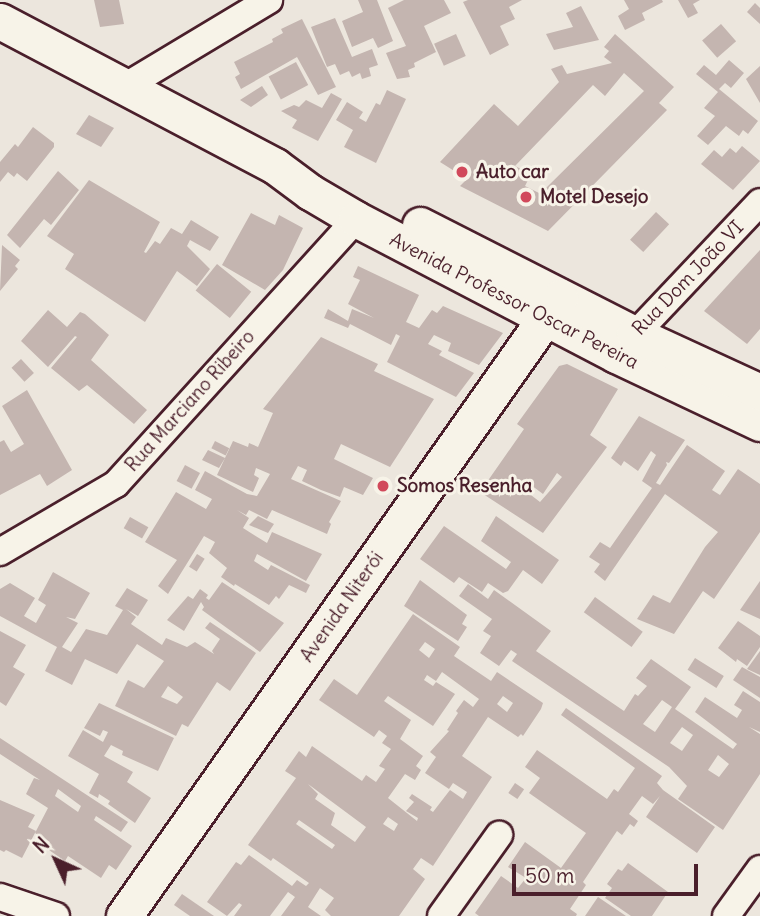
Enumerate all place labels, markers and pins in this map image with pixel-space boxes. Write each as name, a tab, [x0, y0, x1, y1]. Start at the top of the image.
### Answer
place label: Auto car	[476, 161, 549, 183]
marker: Auto car	[454, 164, 470, 180]
place label: Motel Desejo	[540, 186, 649, 208]
marker: Motel Desejo	[518, 189, 534, 205]
place label: Somos Resenha	[397, 475, 532, 497]
marker: Somos Resenha	[375, 478, 391, 494]

